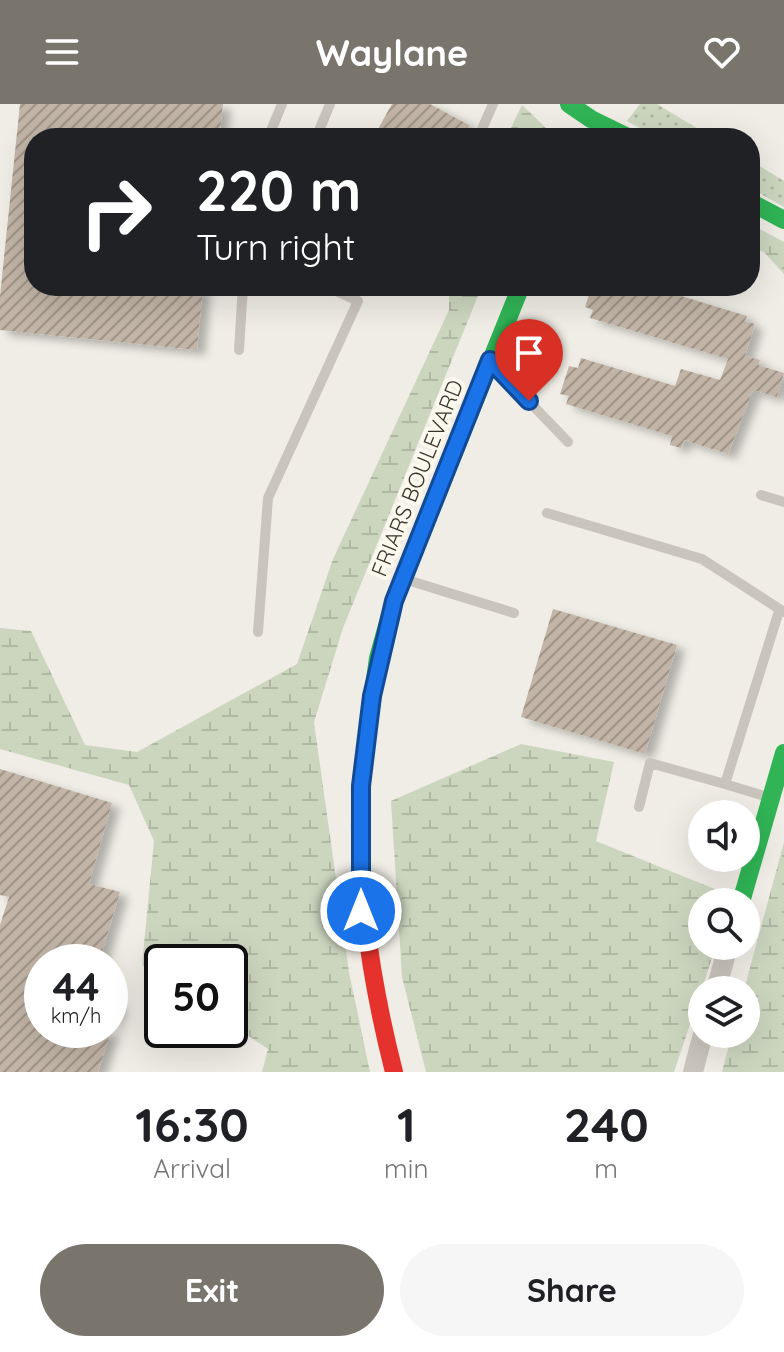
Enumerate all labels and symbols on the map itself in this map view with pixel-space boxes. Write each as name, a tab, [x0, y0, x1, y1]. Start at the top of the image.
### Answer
pin	[495, 319, 563, 401]
street label: FRIARS BOULEVARD	[365, 376, 469, 580]
position arrow	[319, 869, 403, 953]
speed limit sign: 50	[144, 944, 248, 1048]

